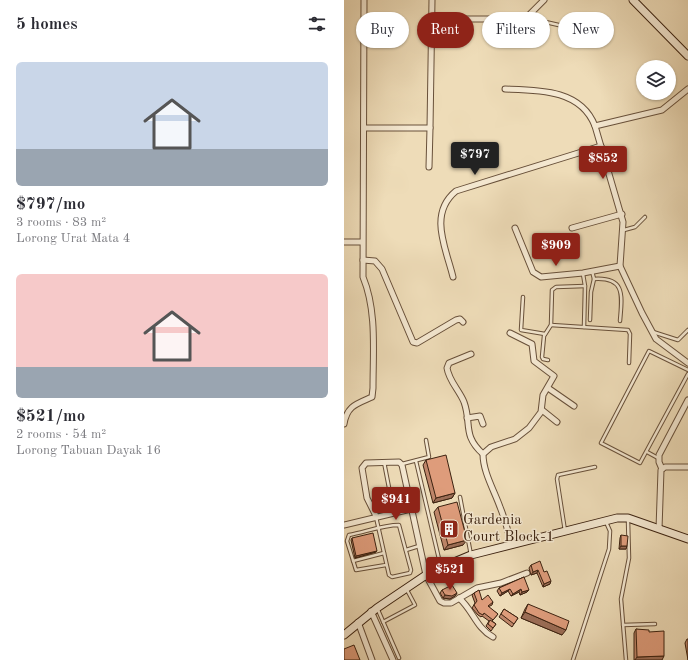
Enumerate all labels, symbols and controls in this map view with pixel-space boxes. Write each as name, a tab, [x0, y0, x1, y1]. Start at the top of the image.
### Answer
chip: Buy	[356, 12, 409, 48]
chip: Rent	[417, 12, 474, 48]
chip: Filters	[482, 12, 550, 48]
chip: New	[558, 12, 614, 48]
icon: filters	[306, 13, 328, 35]
text: 5 homes	[16, 16, 78, 33]
map controls	[636, 60, 676, 100]
button: layers	[636, 60, 676, 100]
icon: home	[136, 88, 208, 160]
pin: $797	[451, 142, 499, 176]
pin: $852	[579, 146, 627, 180]
text: $797	[460, 148, 490, 161]
text: $852	[588, 152, 618, 165]
text: $797/mo	[16, 196, 85, 213]
text: 3 rooms · 83 m²	[16, 216, 106, 229]
text: Lorong Urat Mata 4	[16, 232, 130, 245]
pin: $909	[532, 233, 580, 267]
text: $909	[541, 239, 571, 252]
icon: home	[136, 300, 208, 372]
text: $521/mo	[16, 408, 85, 425]
text: 2 rooms · 54 m²	[16, 428, 106, 441]
text: Lorong Tabuan Dayak 16	[16, 444, 161, 457]
pin: $941	[372, 487, 420, 521]
text: $941	[381, 493, 411, 506]
place label: Gardenia Court Block-1	[463, 513, 555, 545]
building icon: Gardenia Court Block-1	[438, 518, 460, 540]
pin: $521	[426, 557, 474, 591]
text: $521	[435, 563, 465, 576]

